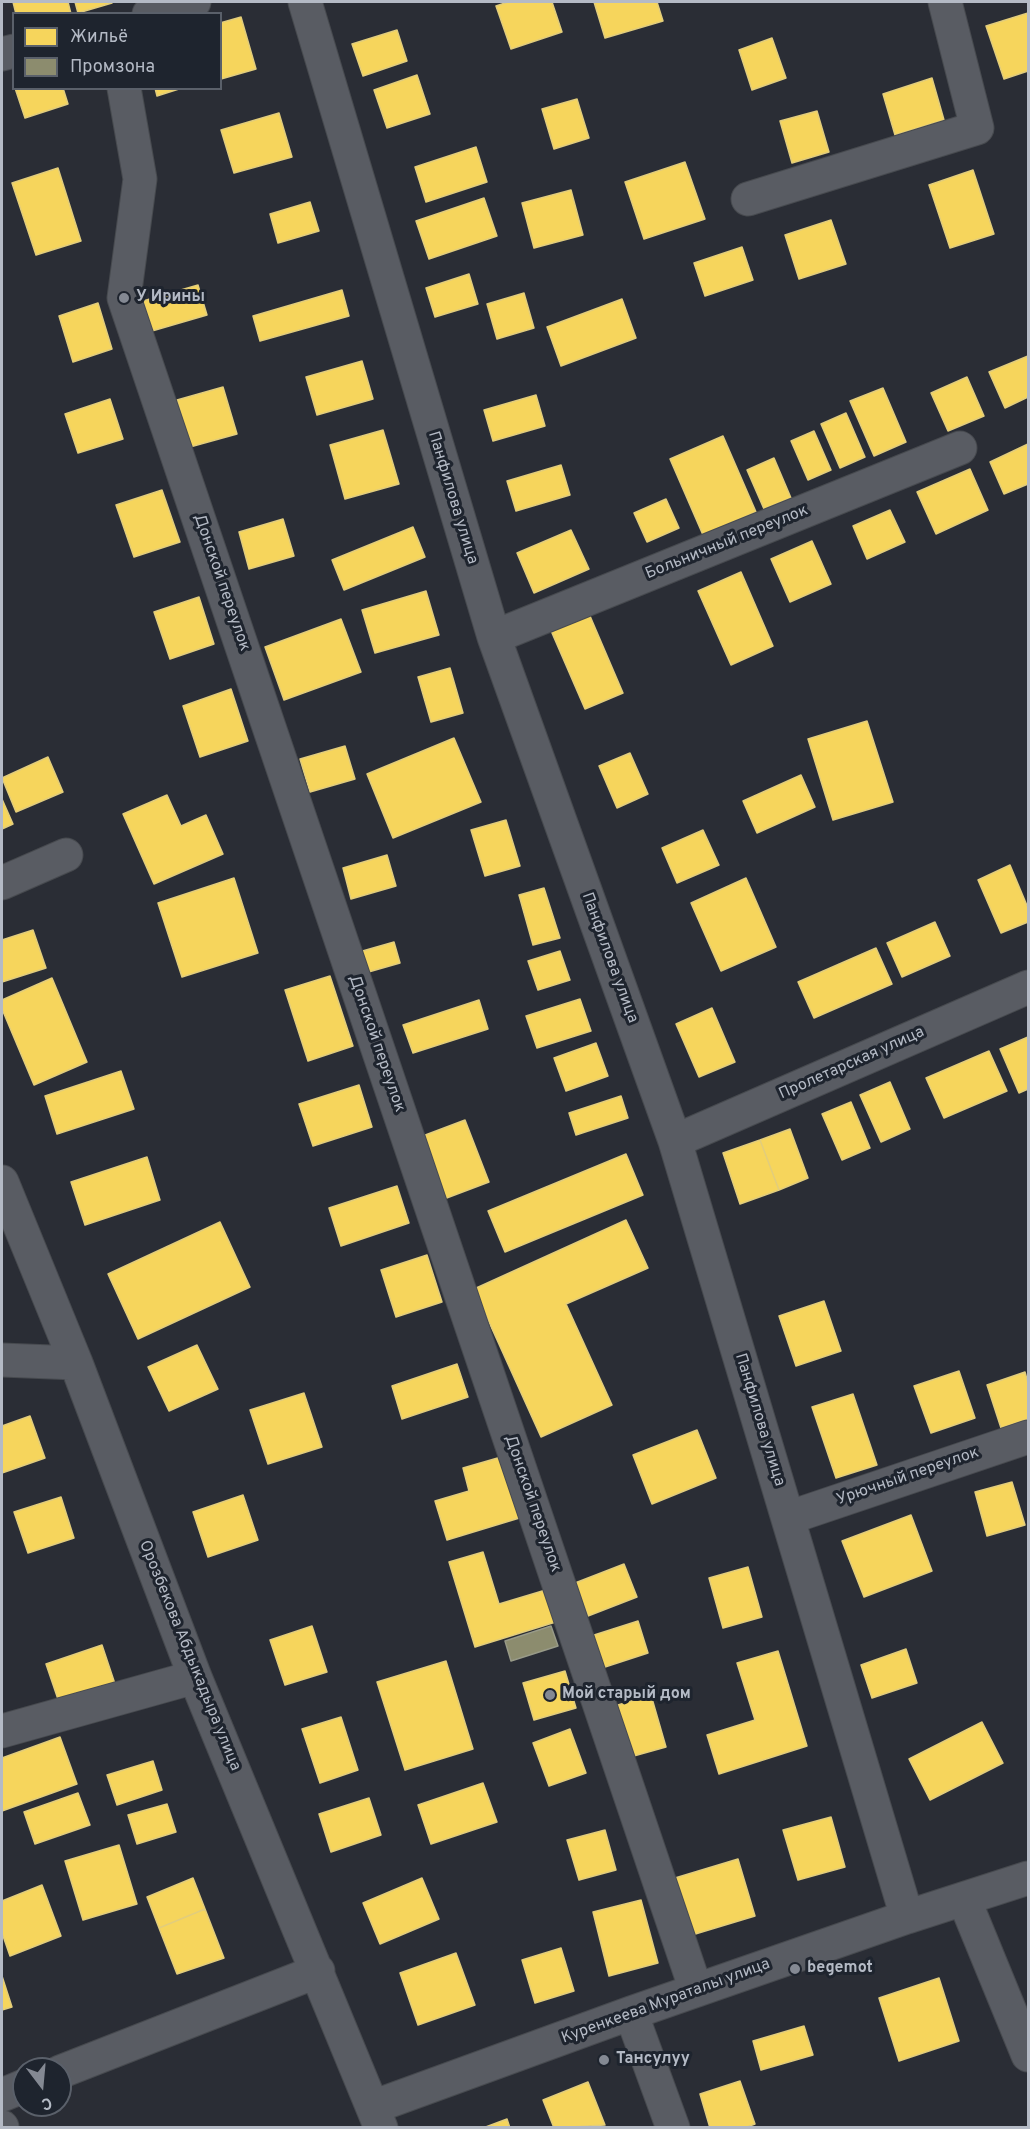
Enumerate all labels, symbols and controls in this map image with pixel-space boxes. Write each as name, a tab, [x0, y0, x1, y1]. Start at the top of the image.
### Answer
legend	[12, 12, 222, 90]
text: Жильё	[70, 26, 128, 49]
text: Промзона	[70, 56, 155, 79]
place label: У Ирины	[136, 288, 205, 308]
marker: У Ирины	[117, 291, 131, 305]
street label: Панфилова улица	[423, 429, 481, 567]
street label: Больничный переулок	[643, 502, 811, 584]
street label: Донской переулок	[189, 512, 253, 654]
street label: Панфилова улица	[576, 890, 642, 1026]
street label: Донской переулок	[344, 973, 408, 1115]
street label: Пролетарская улица	[776, 1023, 928, 1105]
street label: Панфилова улица	[730, 1351, 788, 1489]
street label: Донской переулок	[500, 1433, 564, 1575]
street label: Урючный переулок	[834, 1444, 982, 1510]
street label: Орозбекова Абдыкадыра улица	[134, 1538, 244, 1774]
place label: Мой старый дом	[562, 1685, 691, 1705]
marker: Мой старый дом	[543, 1688, 557, 1702]
street label: Куренкеева Мураталы улица	[559, 1955, 773, 2049]
place label: begemot	[807, 1959, 873, 1979]
marker: begemot	[788, 1962, 802, 1976]
place label: Тансулуу	[616, 2050, 690, 2070]
marker: Тансулуу	[597, 2053, 611, 2067]
north arrow	[12, 2057, 72, 2117]
text: С	[39, 2091, 54, 2113]

